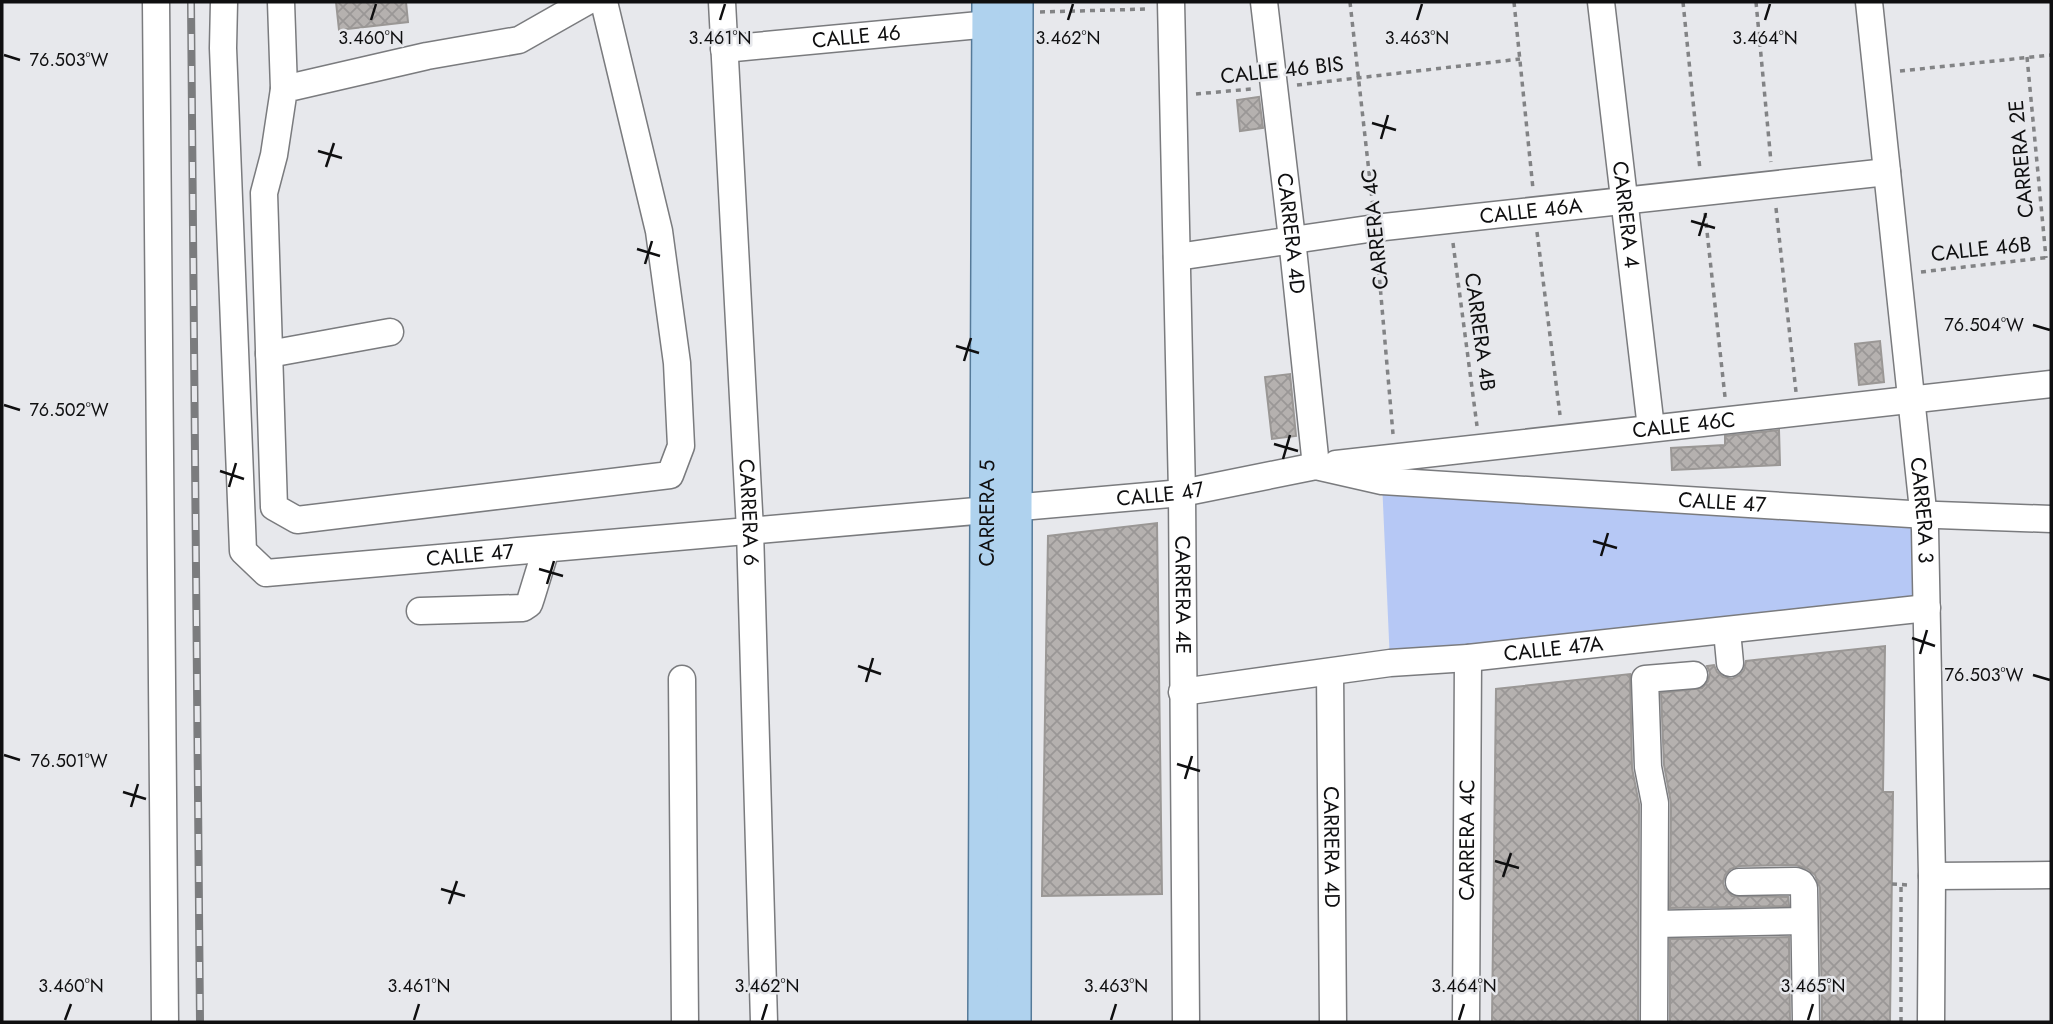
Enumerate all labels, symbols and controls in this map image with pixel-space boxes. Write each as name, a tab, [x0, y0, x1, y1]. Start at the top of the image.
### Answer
street label: CALLE 46	[811, 17, 902, 56]
text: 3.460°N	[338, 25, 404, 51]
text: 3.461°N	[689, 25, 751, 51]
text: 3.462°N	[1035, 25, 1101, 51]
text: 3.463°N	[1385, 25, 1449, 51]
text: 3.464°N	[1732, 25, 1798, 51]
text: 76.503°W	[30, 47, 109, 73]
street label: CALLE 46 BIS	[1219, 49, 1345, 91]
street label: CARRERA 2E	[2001, 99, 2041, 219]
street label: CARRERA 4	[1605, 160, 1647, 270]
street label: CARRERA 4C	[1354, 167, 1396, 291]
street label: CARRERA 4D	[1269, 171, 1313, 295]
street label: CALLE 46A	[1478, 190, 1584, 231]
street label: CALLE 46B	[1929, 229, 2033, 269]
street label: CARRERA 4B	[1457, 271, 1503, 393]
text: 76.504°W	[1944, 312, 2024, 338]
text: 76.502°W	[29, 397, 109, 423]
street label: CALLE 46C	[1631, 404, 1737, 446]
street label: CARRERA 3	[1902, 456, 1941, 564]
street label: CARRERA 6	[731, 458, 766, 566]
street label: CARRERA 5	[972, 460, 1002, 566]
street label: CALLE 47	[1115, 474, 1207, 514]
street label: CALLE 47	[1677, 485, 1767, 520]
street label: CARRERA 4E	[1167, 535, 1198, 654]
street label: CALLE 47	[425, 536, 515, 574]
street label: CALLE 47A	[1502, 628, 1605, 669]
text: 76.503°W	[1945, 662, 2024, 688]
text: 76.501°W	[30, 748, 108, 774]
street label: CARRERA 4C	[1452, 779, 1482, 901]
street label: CARRERA 4D	[1316, 786, 1347, 908]
text: 3.460°N	[38, 973, 104, 999]
text: 3.461°N	[388, 973, 450, 999]
text: 3.462°N	[734, 973, 800, 999]
text: 3.463°N	[1084, 973, 1148, 999]
text: 3.464°N	[1431, 973, 1497, 999]
text: 3.465°N	[1781, 973, 1845, 999]

